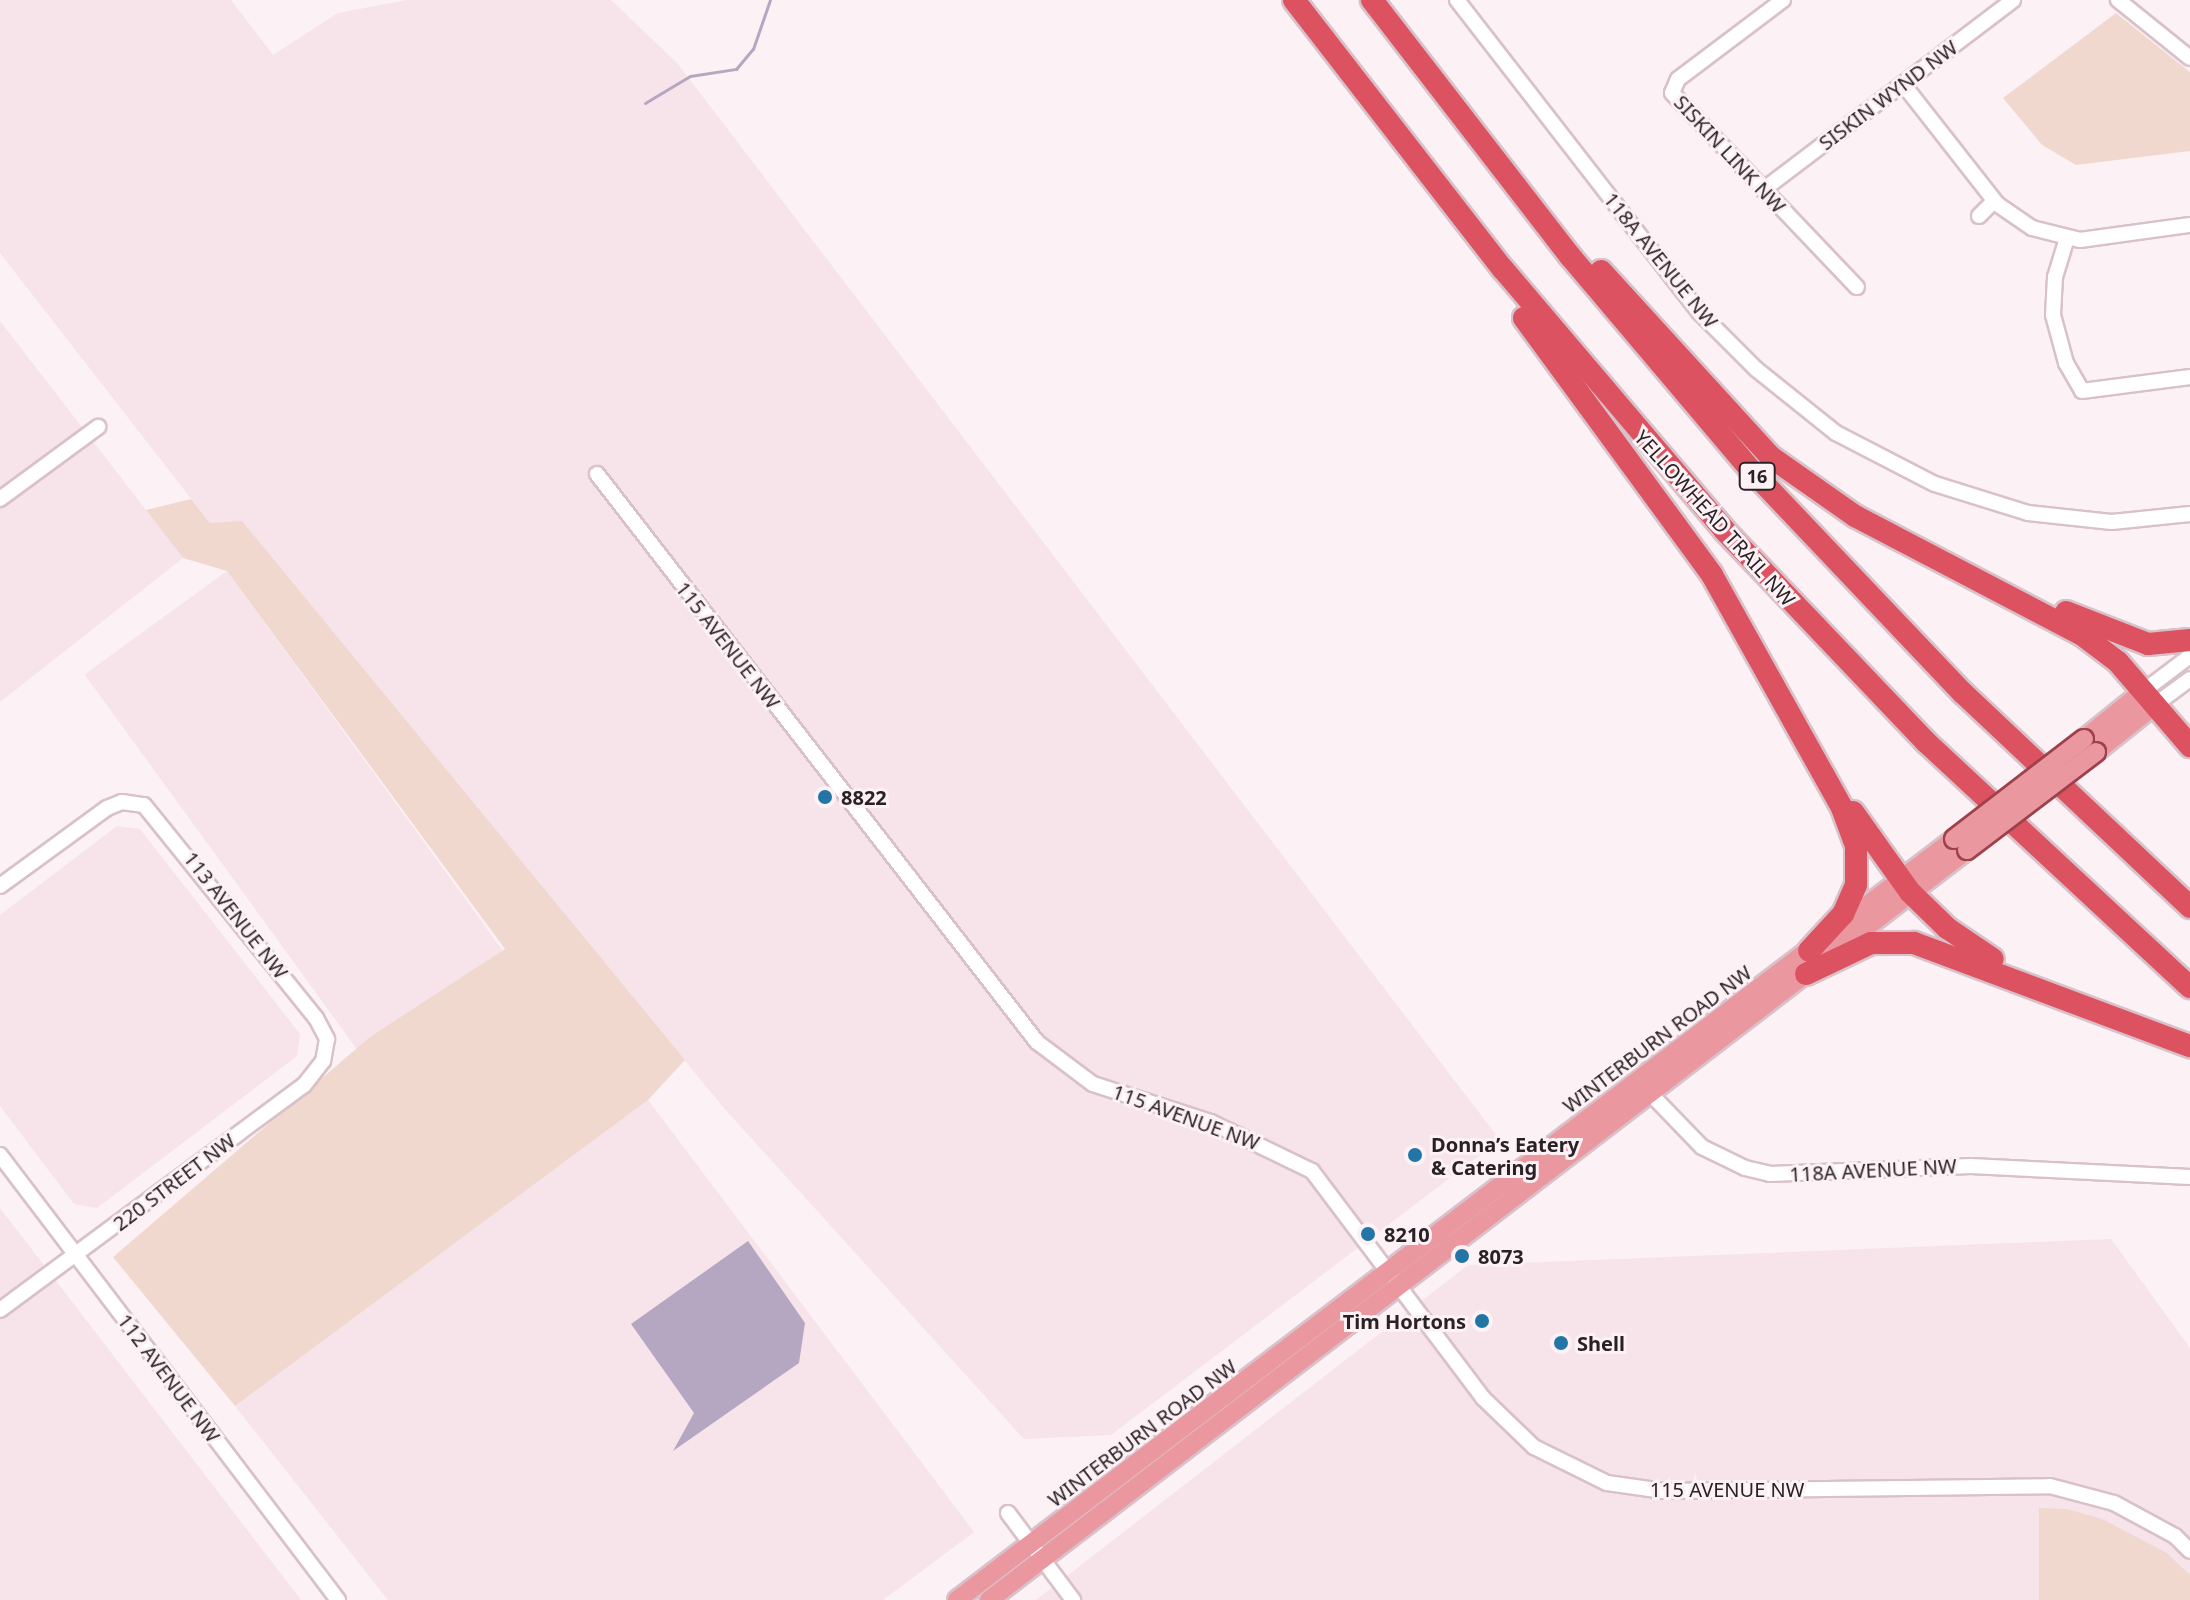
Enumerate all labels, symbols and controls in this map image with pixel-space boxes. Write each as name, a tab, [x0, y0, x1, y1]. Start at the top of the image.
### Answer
street label: SISKIN WYND NW	[1814, 35, 1962, 155]
street label: SISKIN LINK NW	[1669, 90, 1791, 218]
street label: 118A AVENUE NW	[1599, 187, 1723, 333]
street label: YELLOWHEAD TRAIL NW	[1630, 425, 1800, 611]
road number: 16	[1737, 462, 1777, 490]
street label: 115 AVENUE NW	[671, 577, 785, 713]
place label: 8822	[841, 785, 887, 809]
marker: 8822	[816, 788, 834, 806]
street label: 113 AVENUE NW	[179, 847, 293, 983]
street label: WINTERBURN ROAD NW	[1558, 960, 1756, 1118]
street label: 115 AVENUE NW	[1109, 1079, 1263, 1155]
street label: 220 STREET NW	[108, 1128, 240, 1236]
place label: Donna’s Eatery & Catering	[1431, 1132, 1579, 1179]
marker: Donna’s Eatery & Catering	[1406, 1146, 1424, 1164]
street label: 118A AVENUE NW	[1789, 1154, 1957, 1186]
place label: 8210	[1384, 1222, 1430, 1246]
marker: 8210	[1359, 1225, 1377, 1243]
place label: 8073	[1478, 1244, 1524, 1268]
marker: 8073	[1453, 1247, 1471, 1265]
street label: 112 AVENUE NW	[113, 1309, 225, 1447]
place label: Tim Hortons	[1343, 1309, 1466, 1333]
marker: Tim Hortons	[1473, 1312, 1491, 1330]
place label: Shell	[1577, 1331, 1625, 1355]
marker: Shell	[1552, 1334, 1570, 1352]
street label: WINTERBURN ROAD NW	[1043, 1354, 1241, 1512]
street label: 115 AVENUE NW	[1650, 1477, 1804, 1501]

